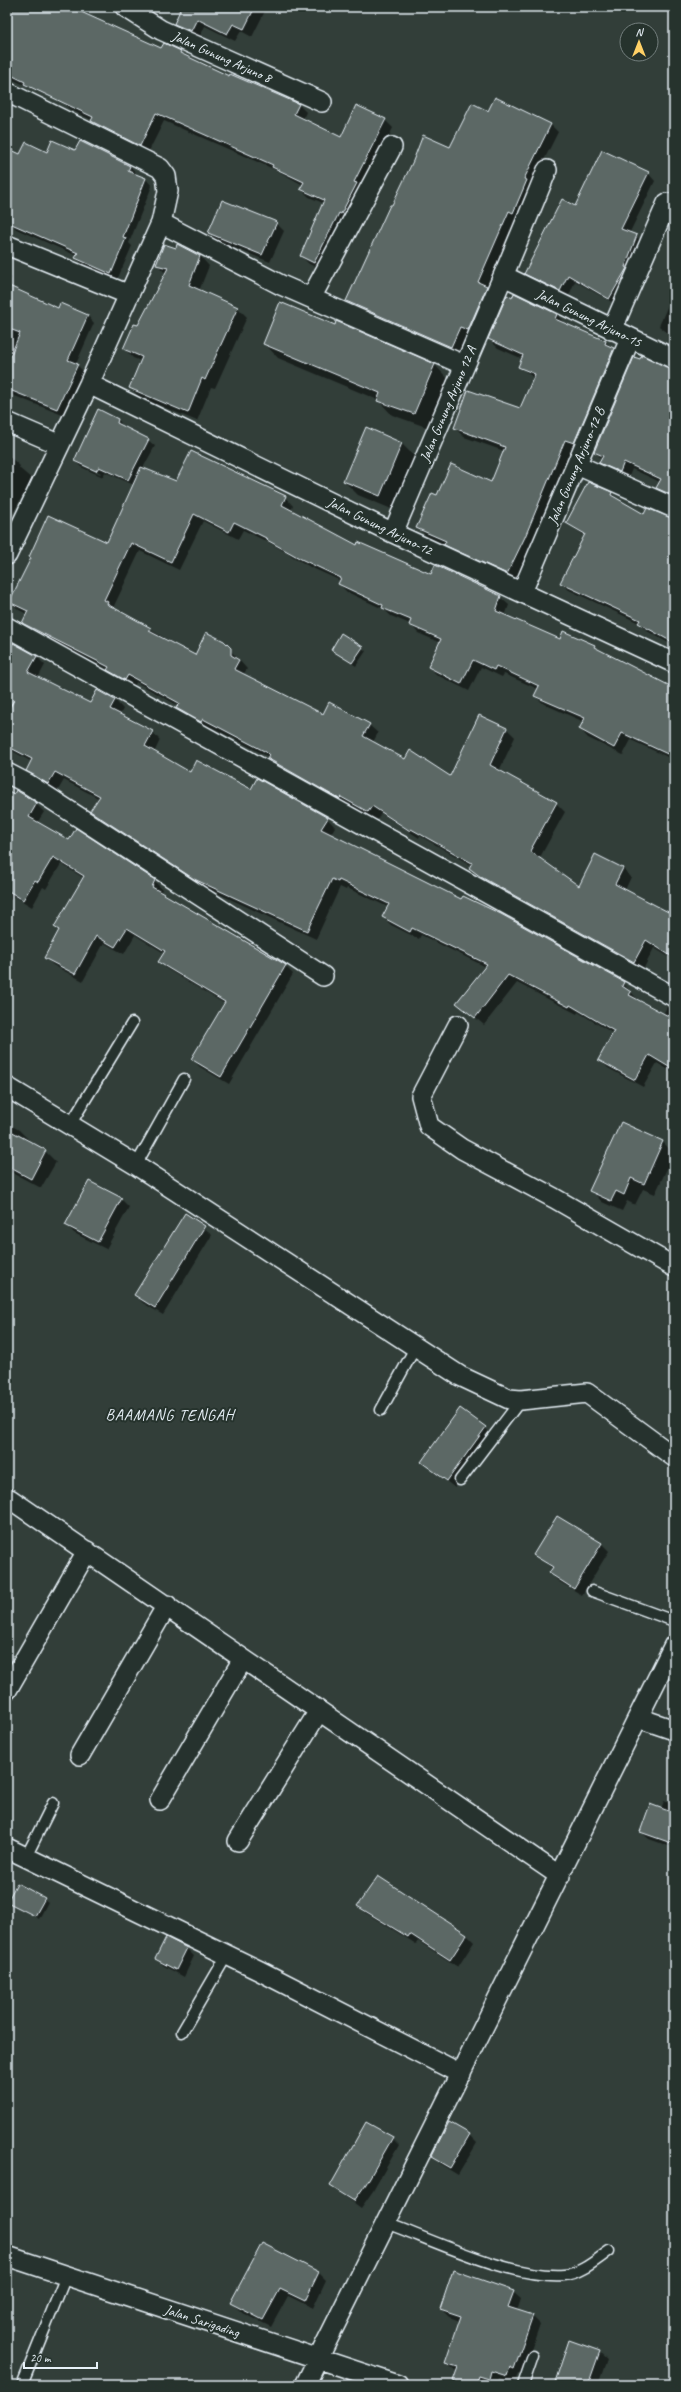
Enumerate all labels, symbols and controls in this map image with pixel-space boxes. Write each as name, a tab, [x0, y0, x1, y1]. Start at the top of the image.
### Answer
north arrow	[619, 22, 659, 62]
text: N	[636, 25, 645, 39]
street label: Jalan Gunung Arjuno 8	[169, 27, 276, 87]
street label: Jalan Gunung Arjuno-15	[533, 285, 645, 351]
street label: Jalan Gunung Arjuno 12 A	[416, 343, 480, 465]
street label: Jalan Gunung Arjuno-12 B	[543, 403, 609, 528]
street label: Jalan Gunung Arjuno-12	[324, 493, 437, 560]
district label: BAAMANG TENGAH	[105, 1405, 237, 1425]
street label: Jalan Sarigading	[161, 2301, 243, 2341]
scale bar	[24, 2344, 97, 2370]
text: 20 m	[30, 2350, 52, 2366]

